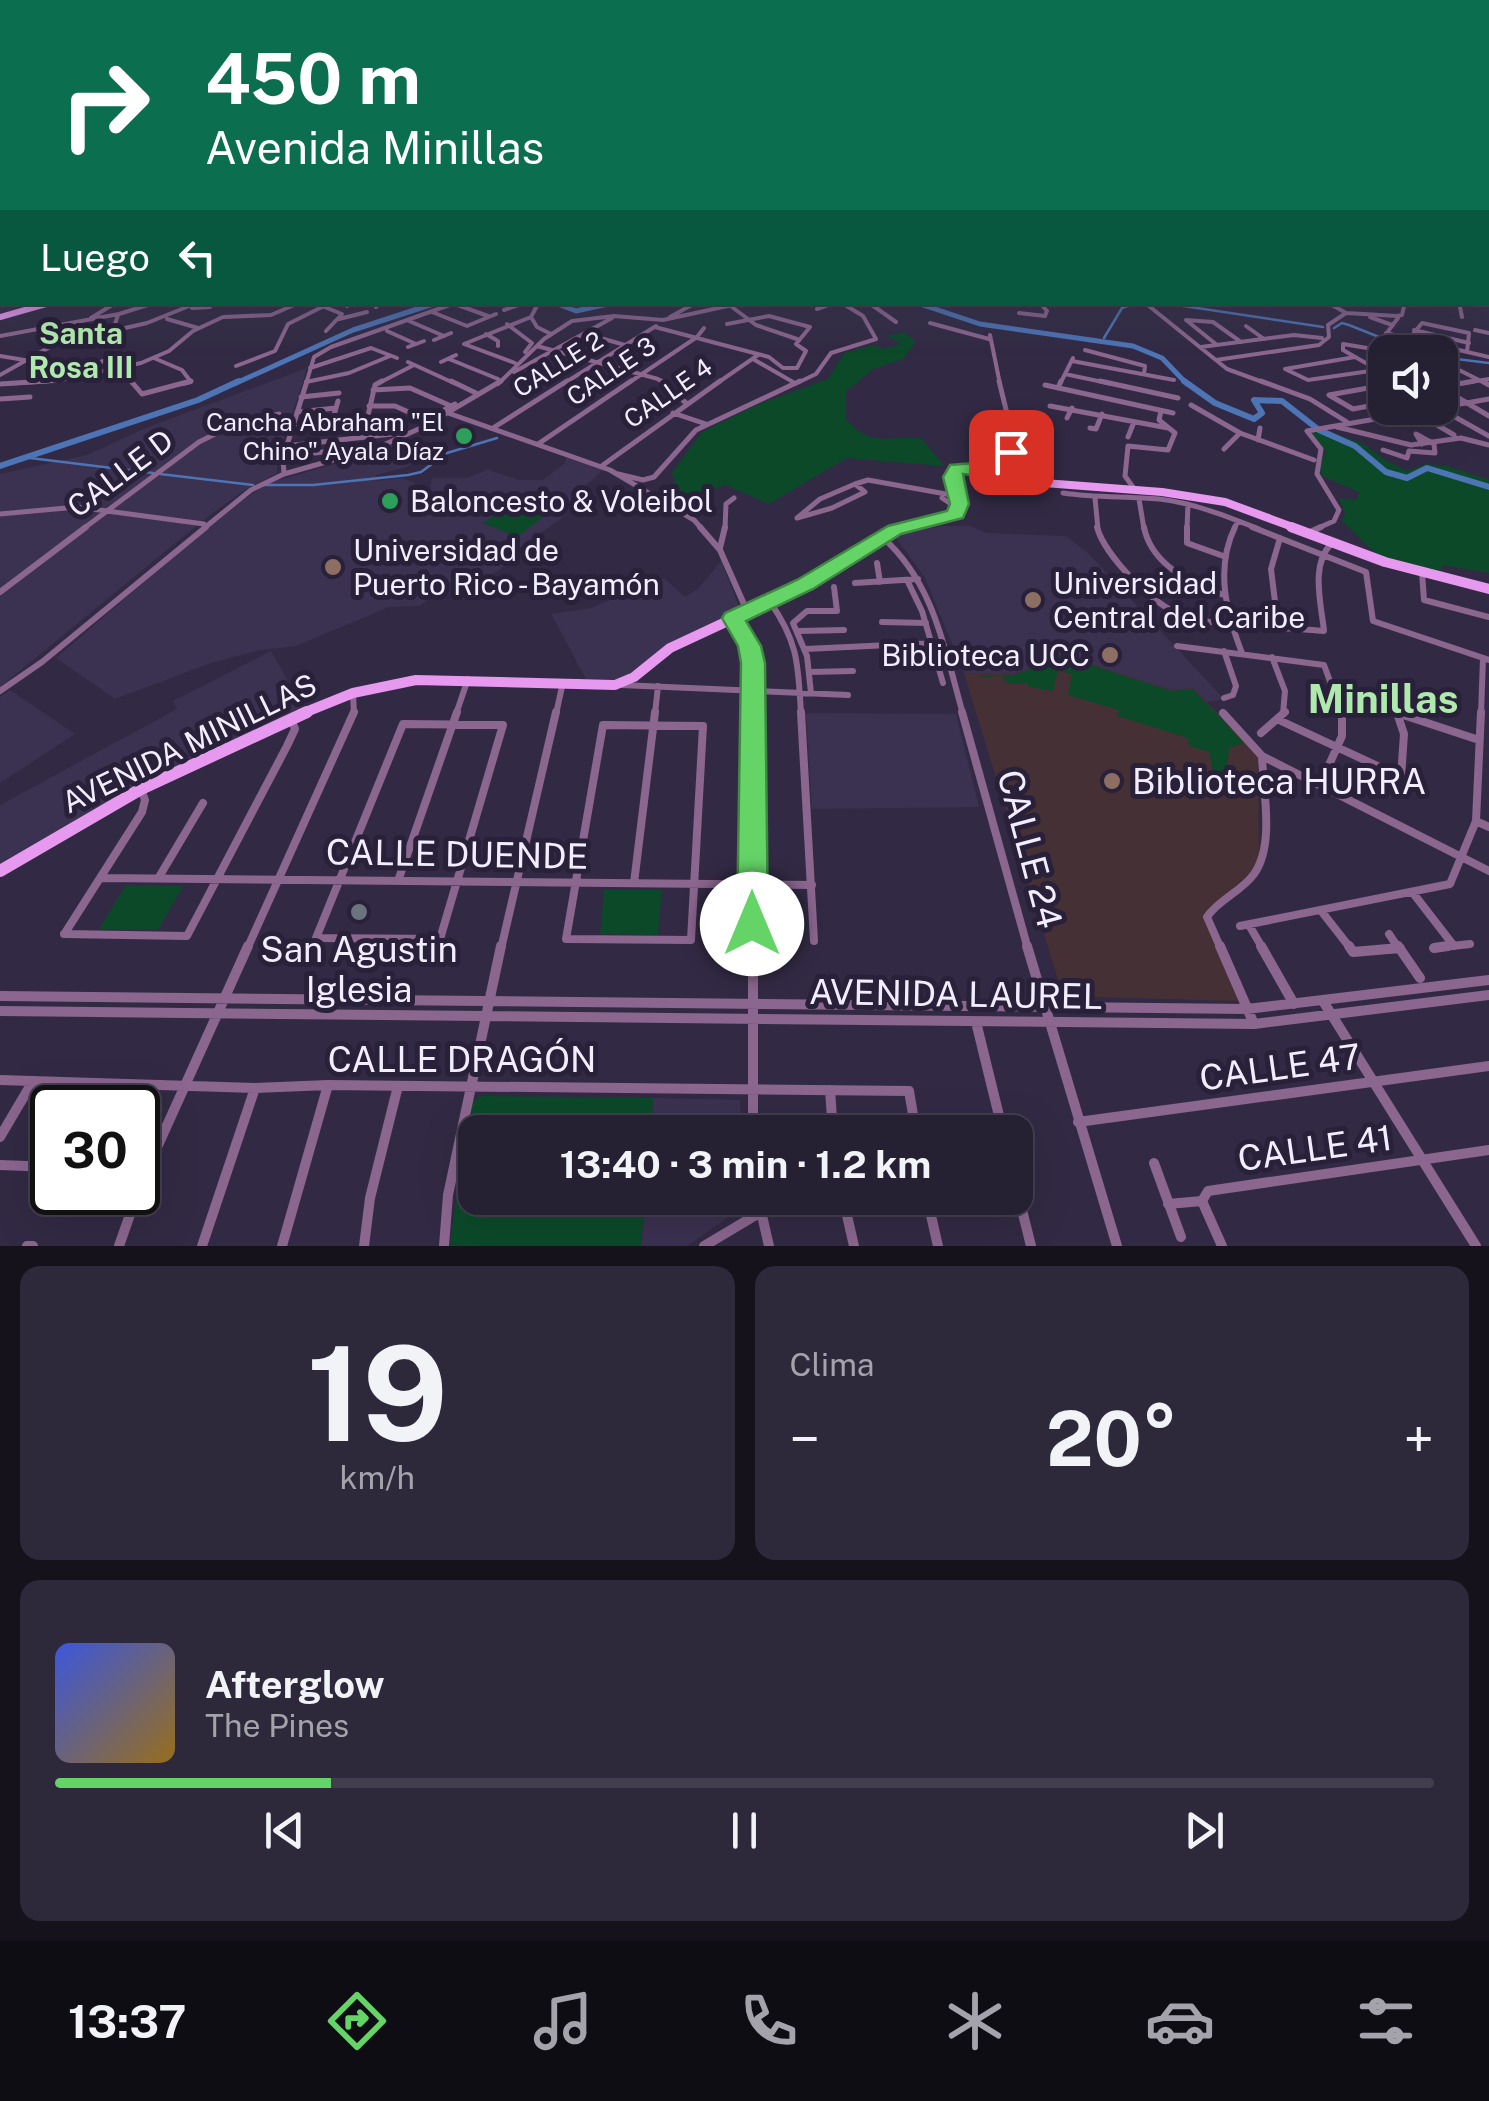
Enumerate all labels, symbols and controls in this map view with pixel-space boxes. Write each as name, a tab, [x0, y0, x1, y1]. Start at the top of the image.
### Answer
text: 450 m	[205, 37, 421, 120]
icon: right	[40, 40, 170, 170]
text: Avenida Minillas	[205, 121, 544, 174]
icon: left	[170, 230, 225, 285]
text: Luego	[40, 235, 150, 280]
district label: Santa Rosa III	[29, 315, 133, 385]
street label: CALLE 2	[508, 325, 608, 403]
street label: CALLE 3	[561, 330, 661, 412]
map controls	[1368, 335, 1458, 425]
button: sound	[1368, 335, 1458, 425]
street label: CALLE 4	[618, 352, 718, 434]
place label: Cancha Abraham "El Chino" Ayala Díaz	[206, 407, 444, 466]
pin	[969, 410, 1054, 495]
street label: CALLE D	[60, 422, 180, 524]
marker: Cancha Abraham "El Chino" Ayala Díaz	[453, 425, 475, 447]
icon: arrive	[984, 425, 1039, 480]
place label: Baloncesto & Voleibol	[410, 483, 713, 519]
marker: Baloncesto & Voleibol	[379, 490, 401, 512]
place label: Universidad de Puerto Rico - Bayamón	[353, 532, 660, 602]
marker: Universidad de Puerto Rico - Bayamón	[322, 556, 344, 578]
place label: Universidad Central del Caribe	[1053, 565, 1305, 635]
marker: Universidad Central del Caribe	[1022, 589, 1044, 611]
place label: Biblioteca UCC	[881, 637, 1090, 673]
marker: Biblioteca UCC	[1099, 644, 1121, 666]
street label: AVENIDA MINILLAS	[56, 666, 322, 820]
district label: Minillas	[1307, 675, 1459, 722]
place label: Biblioteca HURRA	[1132, 761, 1426, 802]
street label: CALLE 24	[989, 765, 1071, 933]
marker: Biblioteca HURRA	[1101, 770, 1123, 792]
street label: CALLE DUENDE	[326, 831, 588, 877]
position arrow	[700, 872, 804, 976]
marker: San Agustin Iglesia	[348, 901, 370, 923]
place label: San Agustin Iglesia	[260, 929, 458, 1010]
street label: AVENIDA LAUREL	[809, 971, 1103, 1017]
street label: CALLE 47	[1197, 1035, 1363, 1099]
street label: CALLE DRAGÓN	[328, 1038, 596, 1080]
speed limit sign: 30	[30, 1085, 160, 1215]
street label: CALLE 41	[1235, 1117, 1395, 1179]
text: 13:40 · 3 min · 1.2 km	[560, 1142, 931, 1187]
text: 19	[307, 1318, 448, 1470]
text: Clima	[790, 1346, 875, 1383]
text: 20°	[1046, 1395, 1178, 1483]
text: −	[790, 1407, 820, 1471]
text: +	[1403, 1407, 1434, 1471]
text: km/h	[340, 1459, 415, 1496]
text: Afterglow	[205, 1662, 385, 1707]
text: The Pines	[205, 1707, 349, 1744]
icon: previous	[257, 1803, 312, 1858]
icon: pause	[717, 1803, 772, 1858]
icon: next	[1177, 1803, 1232, 1858]
icon: directions	[322, 1986, 392, 2056]
icon: music	[528, 1986, 598, 2056]
icon: phone	[734, 1986, 804, 2056]
icon: climate	[940, 1986, 1010, 2056]
icon: car	[1145, 1986, 1215, 2056]
icon: filters	[1351, 1986, 1421, 2056]
text: 13:37	[68, 1995, 187, 2048]

